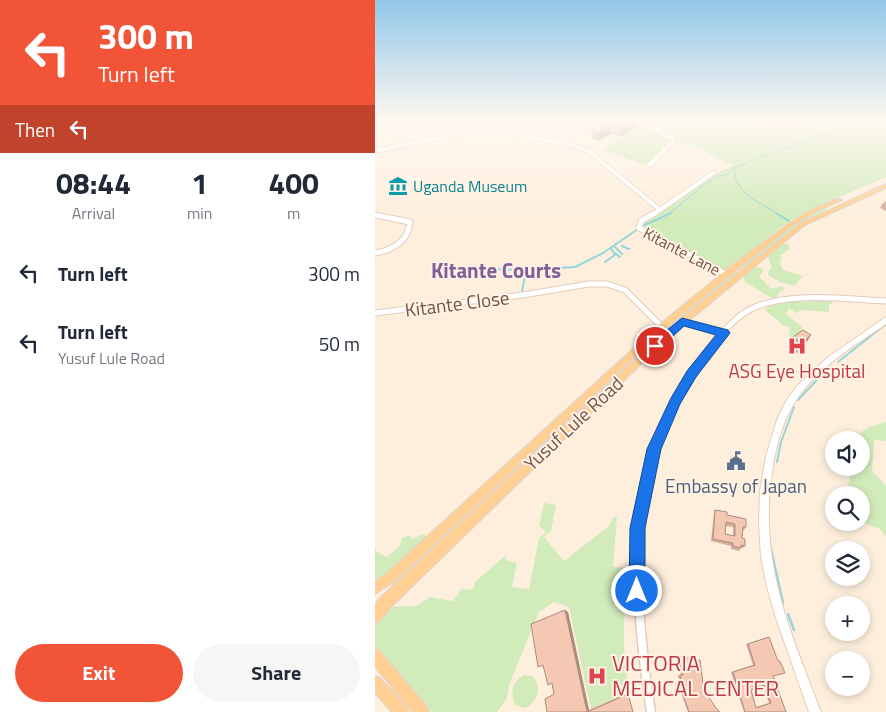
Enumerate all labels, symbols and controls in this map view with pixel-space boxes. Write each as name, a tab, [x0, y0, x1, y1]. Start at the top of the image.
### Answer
text: 300 m	[98, 9, 194, 63]
icon: left	[15, 20, 80, 85]
text: Turn left	[98, 57, 175, 91]
text: Then	[15, 115, 55, 144]
icon: left	[65, 115, 93, 143]
text: 08:44	[56, 160, 131, 206]
text: 1	[191, 160, 208, 206]
text: 400	[269, 160, 319, 206]
place label: Uganda Museum	[413, 174, 527, 198]
museum icon: Uganda Museum	[387, 175, 409, 197]
text: Arrival	[72, 201, 115, 225]
text: min	[187, 201, 212, 225]
text: m	[287, 201, 300, 225]
street label: Kitante Lane	[639, 221, 725, 281]
district label: Kitante Courts	[431, 254, 561, 286]
icon: left	[15, 259, 43, 287]
text: Turn left	[58, 259, 128, 288]
text: 300 m	[308, 259, 360, 288]
street label: Kitante Close	[403, 282, 511, 324]
text: Turn left	[58, 317, 128, 346]
pin	[634, 325, 676, 367]
icon: left	[15, 329, 43, 357]
text: 50 m	[319, 329, 360, 358]
icon: arrive	[641, 332, 669, 360]
hospital icon: ASG Eye Hospital	[786, 335, 808, 357]
text: Yusuf Lule Road	[58, 346, 165, 370]
place label: ASG Eye Hospital	[729, 356, 865, 385]
street label: Yusuf Lule Road	[517, 369, 629, 477]
map controls	[825, 431, 870, 696]
button: sound	[825, 431, 870, 476]
public building icon: Embassy of Japan	[725, 450, 747, 472]
place label: Embassy of Japan	[665, 471, 807, 500]
button: search	[825, 486, 870, 531]
button: layers	[825, 541, 870, 586]
position arrow	[610, 564, 662, 616]
button: +	[825, 596, 870, 641]
button: Exit	[15, 644, 183, 702]
button: Share	[193, 644, 360, 702]
place label: VICTORIA MEDICAL CENTER	[612, 646, 779, 705]
button: −	[825, 651, 870, 696]
hospital icon: VICTORIA MEDICAL CENTER	[586, 665, 608, 687]

